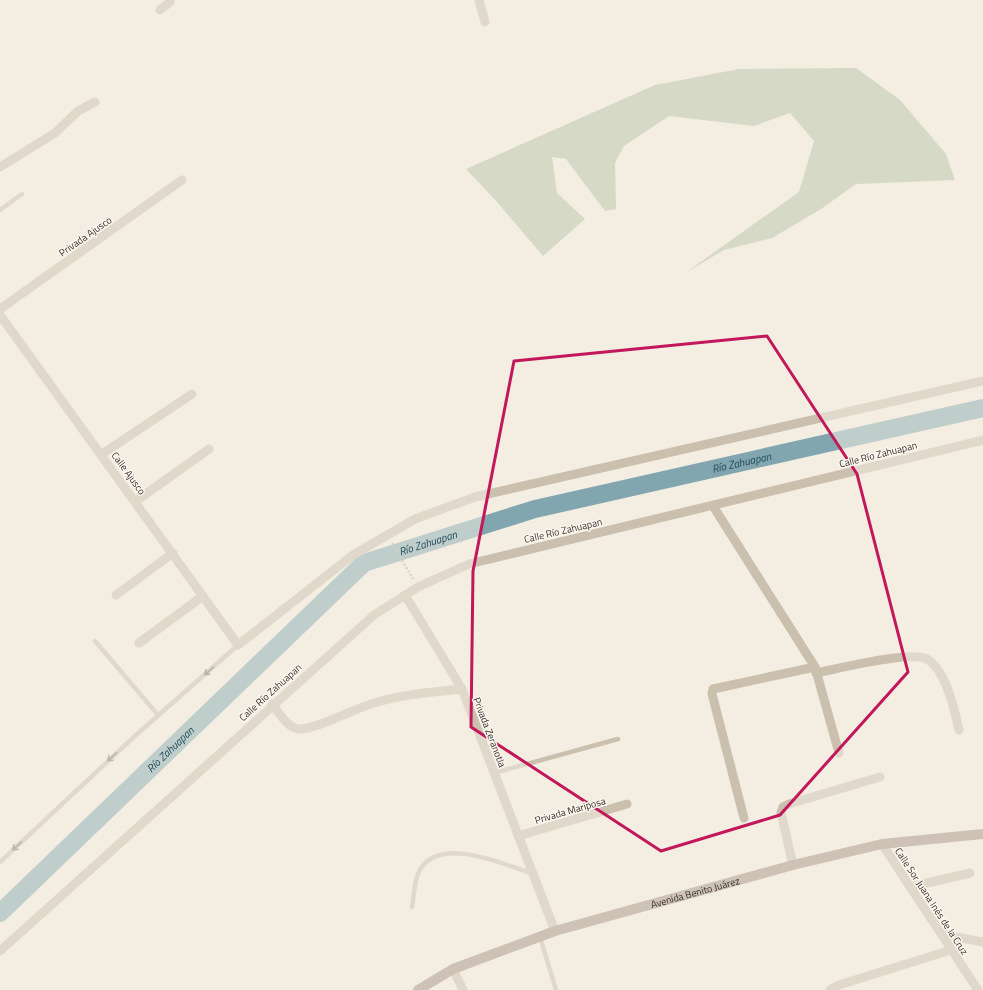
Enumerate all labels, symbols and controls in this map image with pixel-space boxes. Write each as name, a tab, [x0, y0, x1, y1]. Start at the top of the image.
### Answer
street label: Privada Ajusco	[56, 213, 115, 260]
street label: Calle Río Zahuapan	[838, 438, 919, 471]
water label: Río Zahuapan	[710, 448, 773, 477]
street label: Calle Ajusco	[108, 449, 149, 498]
street label: Calle Río Zahuapan	[523, 514, 604, 547]
water label: Río Zahuapan	[397, 526, 460, 560]
street label: Calle Río Zahuapan	[236, 660, 305, 725]
one-way arrow	[204, 666, 214, 676]
street label: Privada Zeranotla	[469, 695, 510, 769]
water label: Río Zahuapan	[143, 722, 198, 776]
one-way arrow	[107, 752, 117, 762]
street label: Privada Mariposa	[533, 793, 607, 828]
one-way arrow	[12, 841, 22, 851]
street label: Calle Sor Juana Inés de la Cruz	[891, 845, 972, 958]
street label: Avenida Benito Juárez	[649, 873, 742, 912]

